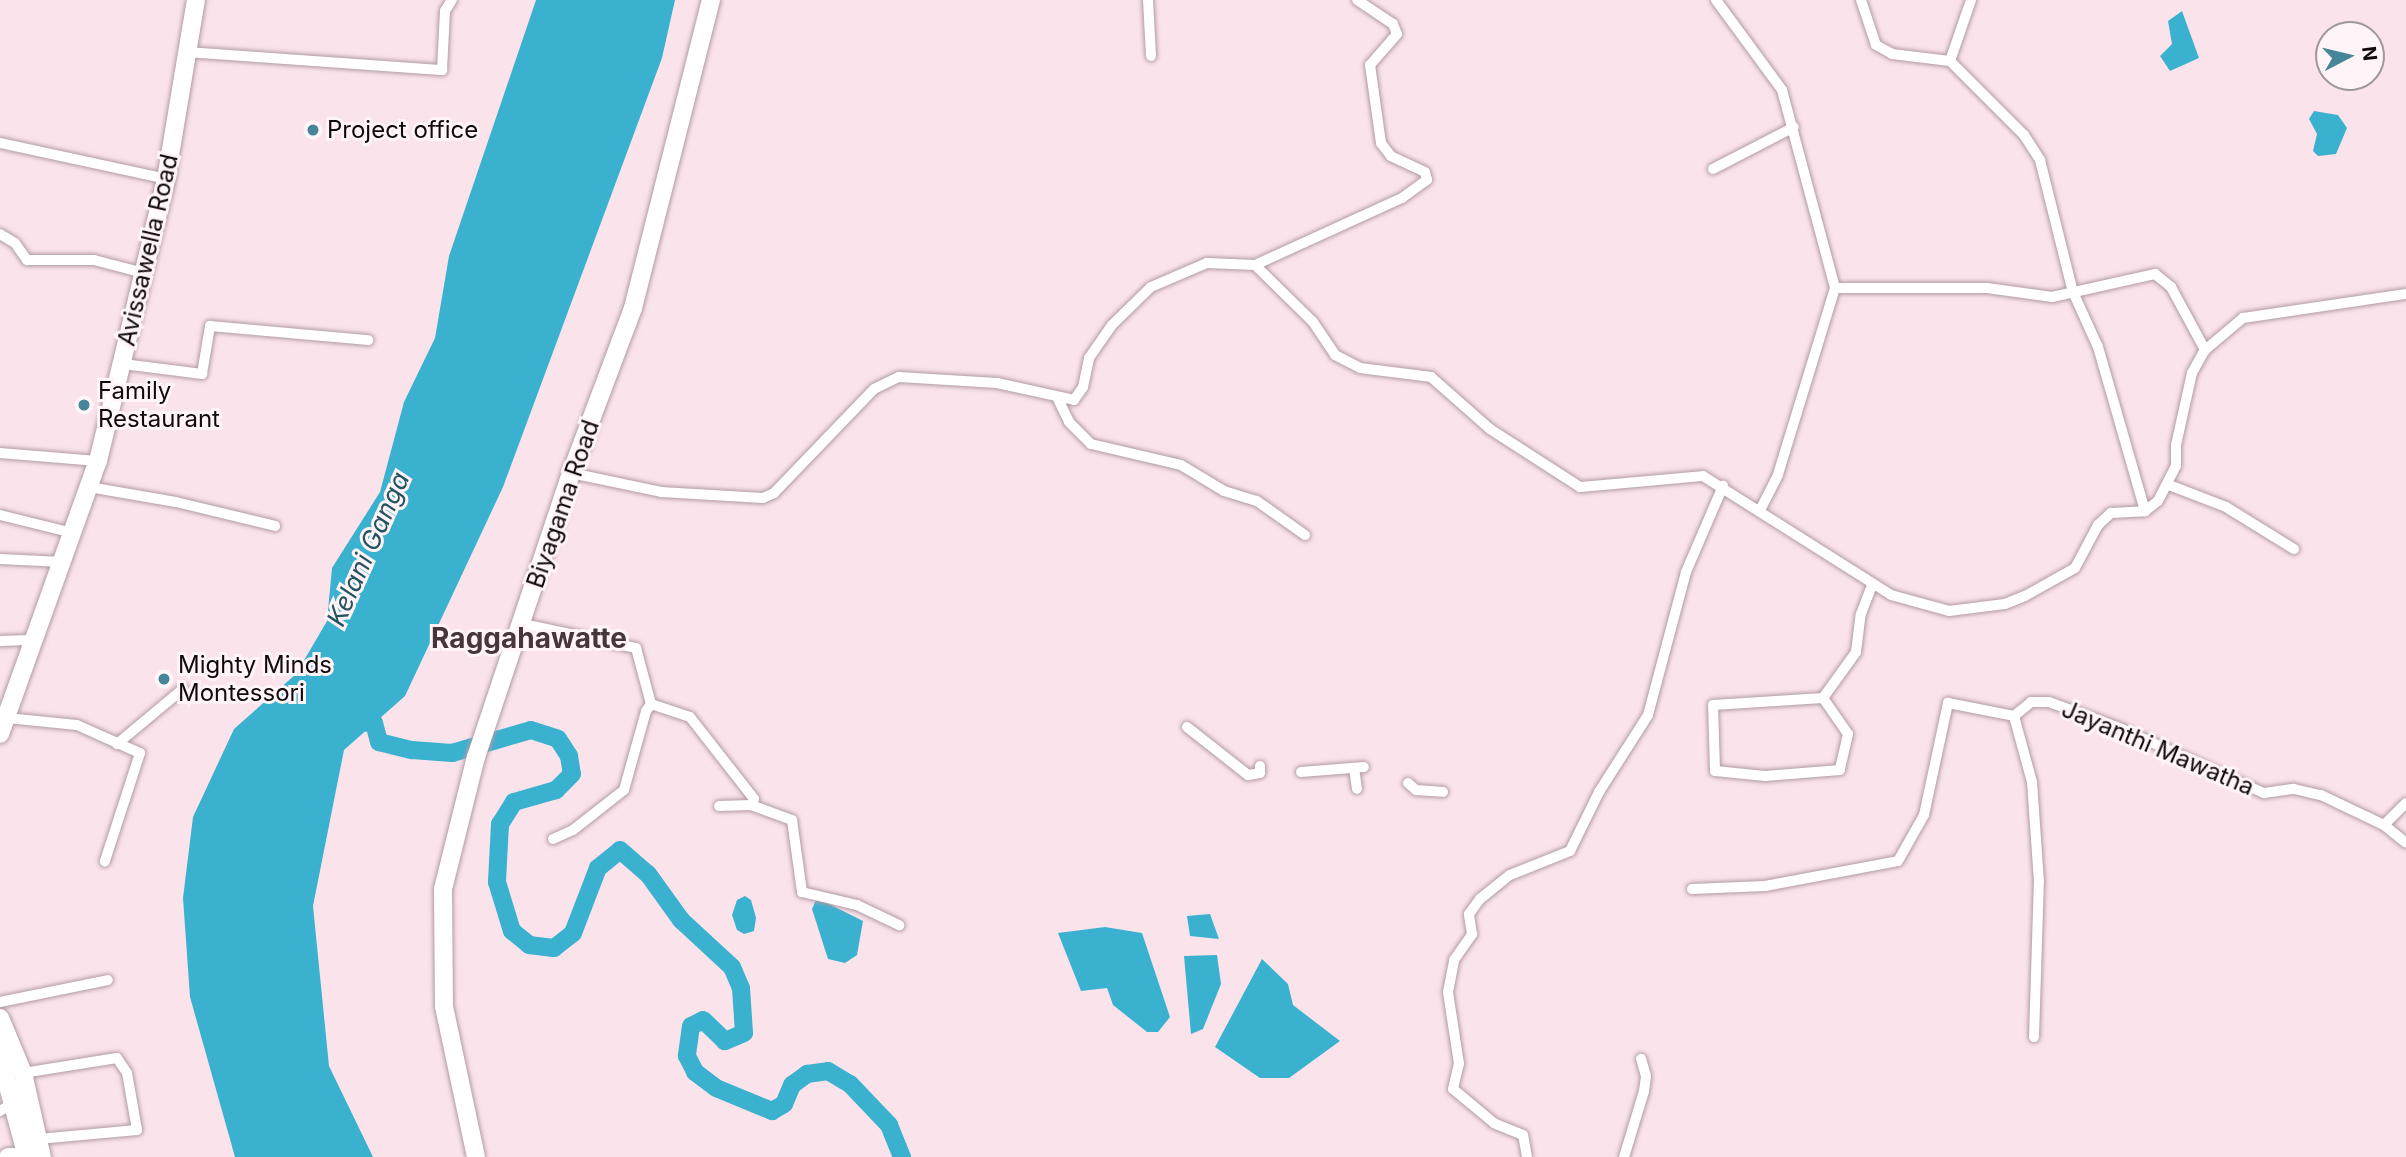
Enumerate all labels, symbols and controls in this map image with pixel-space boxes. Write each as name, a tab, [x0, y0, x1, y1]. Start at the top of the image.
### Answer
north arrow	[2315, 21, 2385, 91]
text: N	[2357, 45, 2382, 62]
place label: Project office	[327, 116, 478, 144]
marker: Project office	[305, 122, 321, 138]
street label: Avissawella Road	[112, 151, 184, 349]
place label: Family Restaurant	[98, 377, 220, 433]
marker: Family Restaurant	[76, 397, 92, 413]
street label: Biyagama Road	[521, 416, 605, 592]
water label: Kelani Ganga	[320, 467, 416, 631]
district label: Raggahawatte	[431, 621, 627, 655]
place label: Mighty Minds Montessori	[178, 651, 332, 707]
marker: Mighty Minds Montessori	[156, 671, 172, 687]
street label: Jayanthi Mawatha	[2057, 694, 2259, 802]

